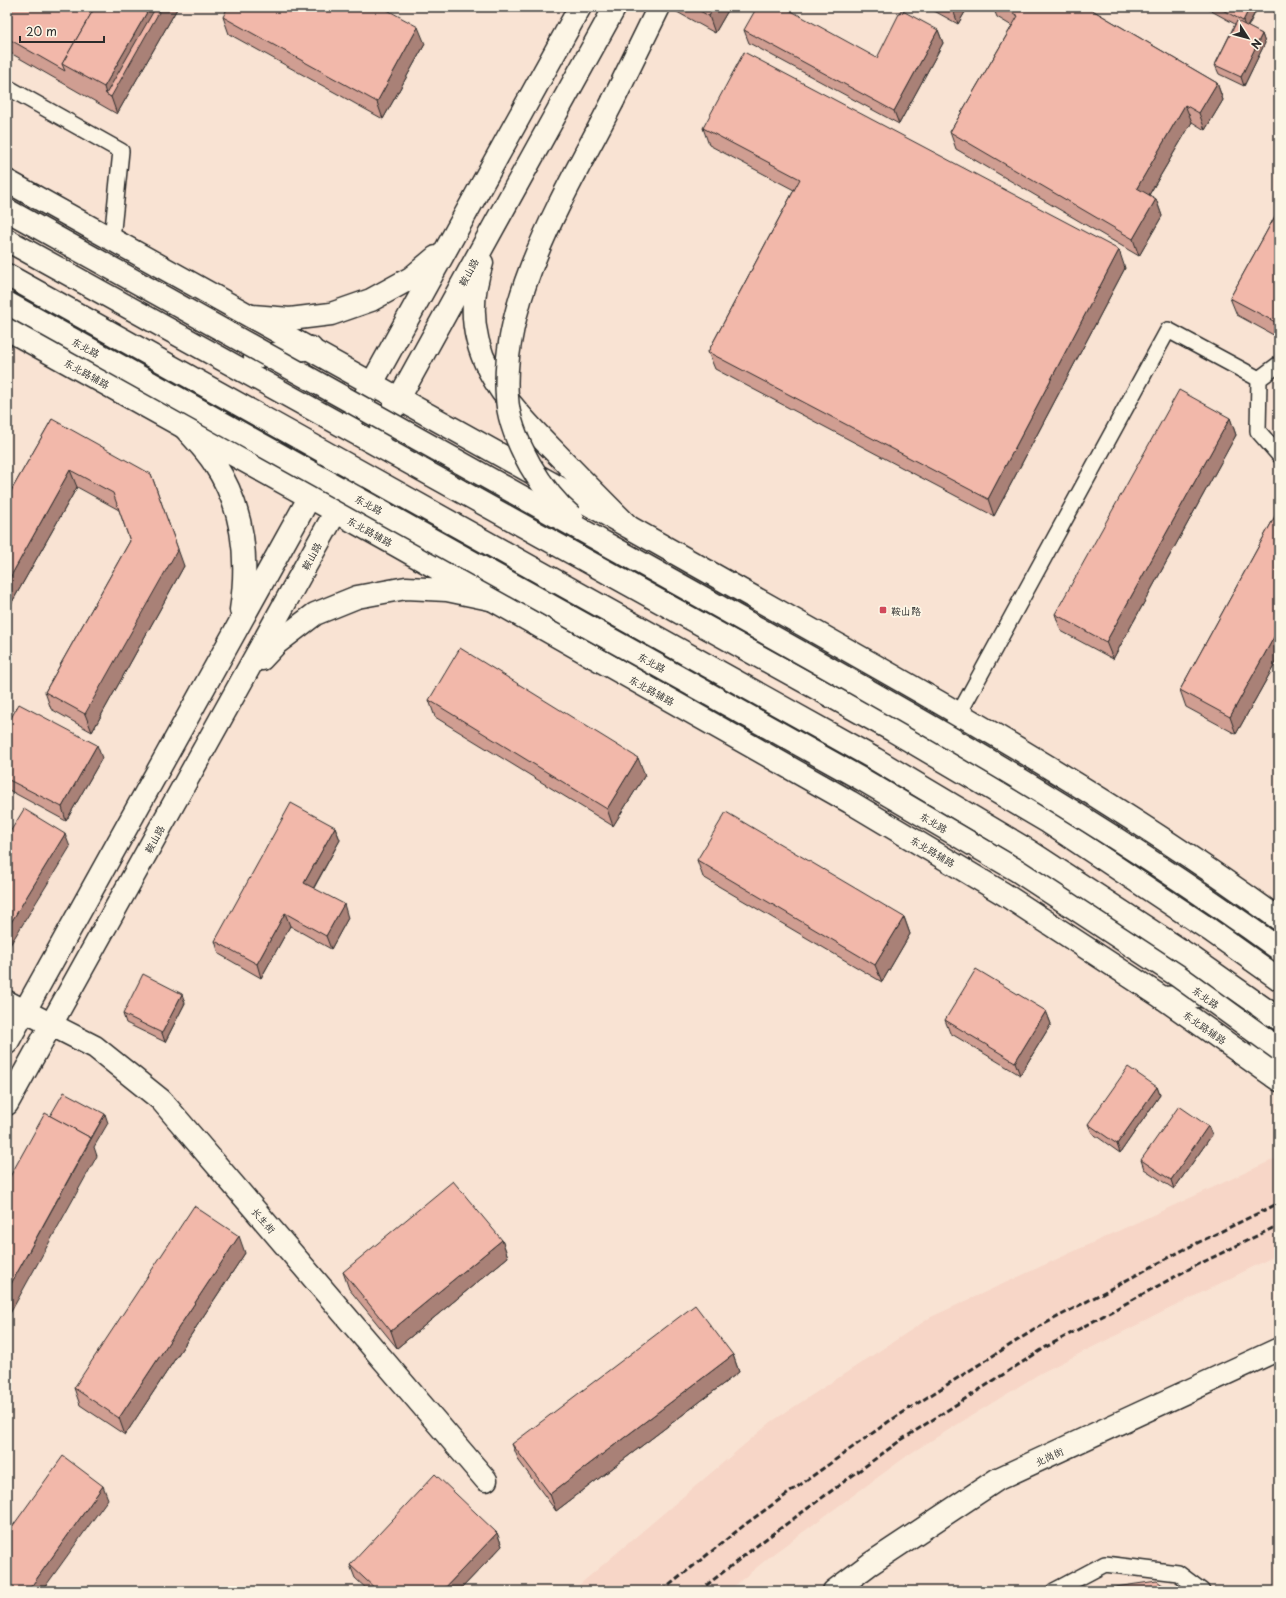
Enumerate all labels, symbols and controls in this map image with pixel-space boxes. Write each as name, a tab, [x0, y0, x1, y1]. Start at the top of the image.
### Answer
scale bar	[20, 18, 104, 44]
north arrow	[1228, 18, 1268, 58]
text: 20 m	[26, 22, 57, 40]
text: N	[1247, 36, 1266, 53]
street label: 鞍山路	[454, 255, 482, 289]
street label: 东北路	[69, 333, 103, 361]
street label: 东北路辅路	[61, 354, 113, 392]
street label: 东北路	[352, 490, 386, 518]
street label: 东北路辅路	[344, 512, 396, 550]
street label: 鞍山路	[297, 539, 325, 573]
place label: 鞍山路	[891, 603, 921, 618]
marker: 鞍山路	[878, 605, 888, 615]
street label: 东北路	[635, 648, 669, 676]
street label: 东北路辅路	[626, 671, 678, 709]
street label: 东北路	[917, 808, 951, 836]
street label: 鞍山路	[140, 822, 168, 856]
street label: 东北路辅路	[908, 832, 958, 870]
street label: 东北路	[1189, 982, 1223, 1012]
street label: 东北路辅路	[1180, 1007, 1230, 1047]
street label: 长生街	[248, 1204, 280, 1236]
street label: 北岗街	[1032, 1443, 1066, 1469]

